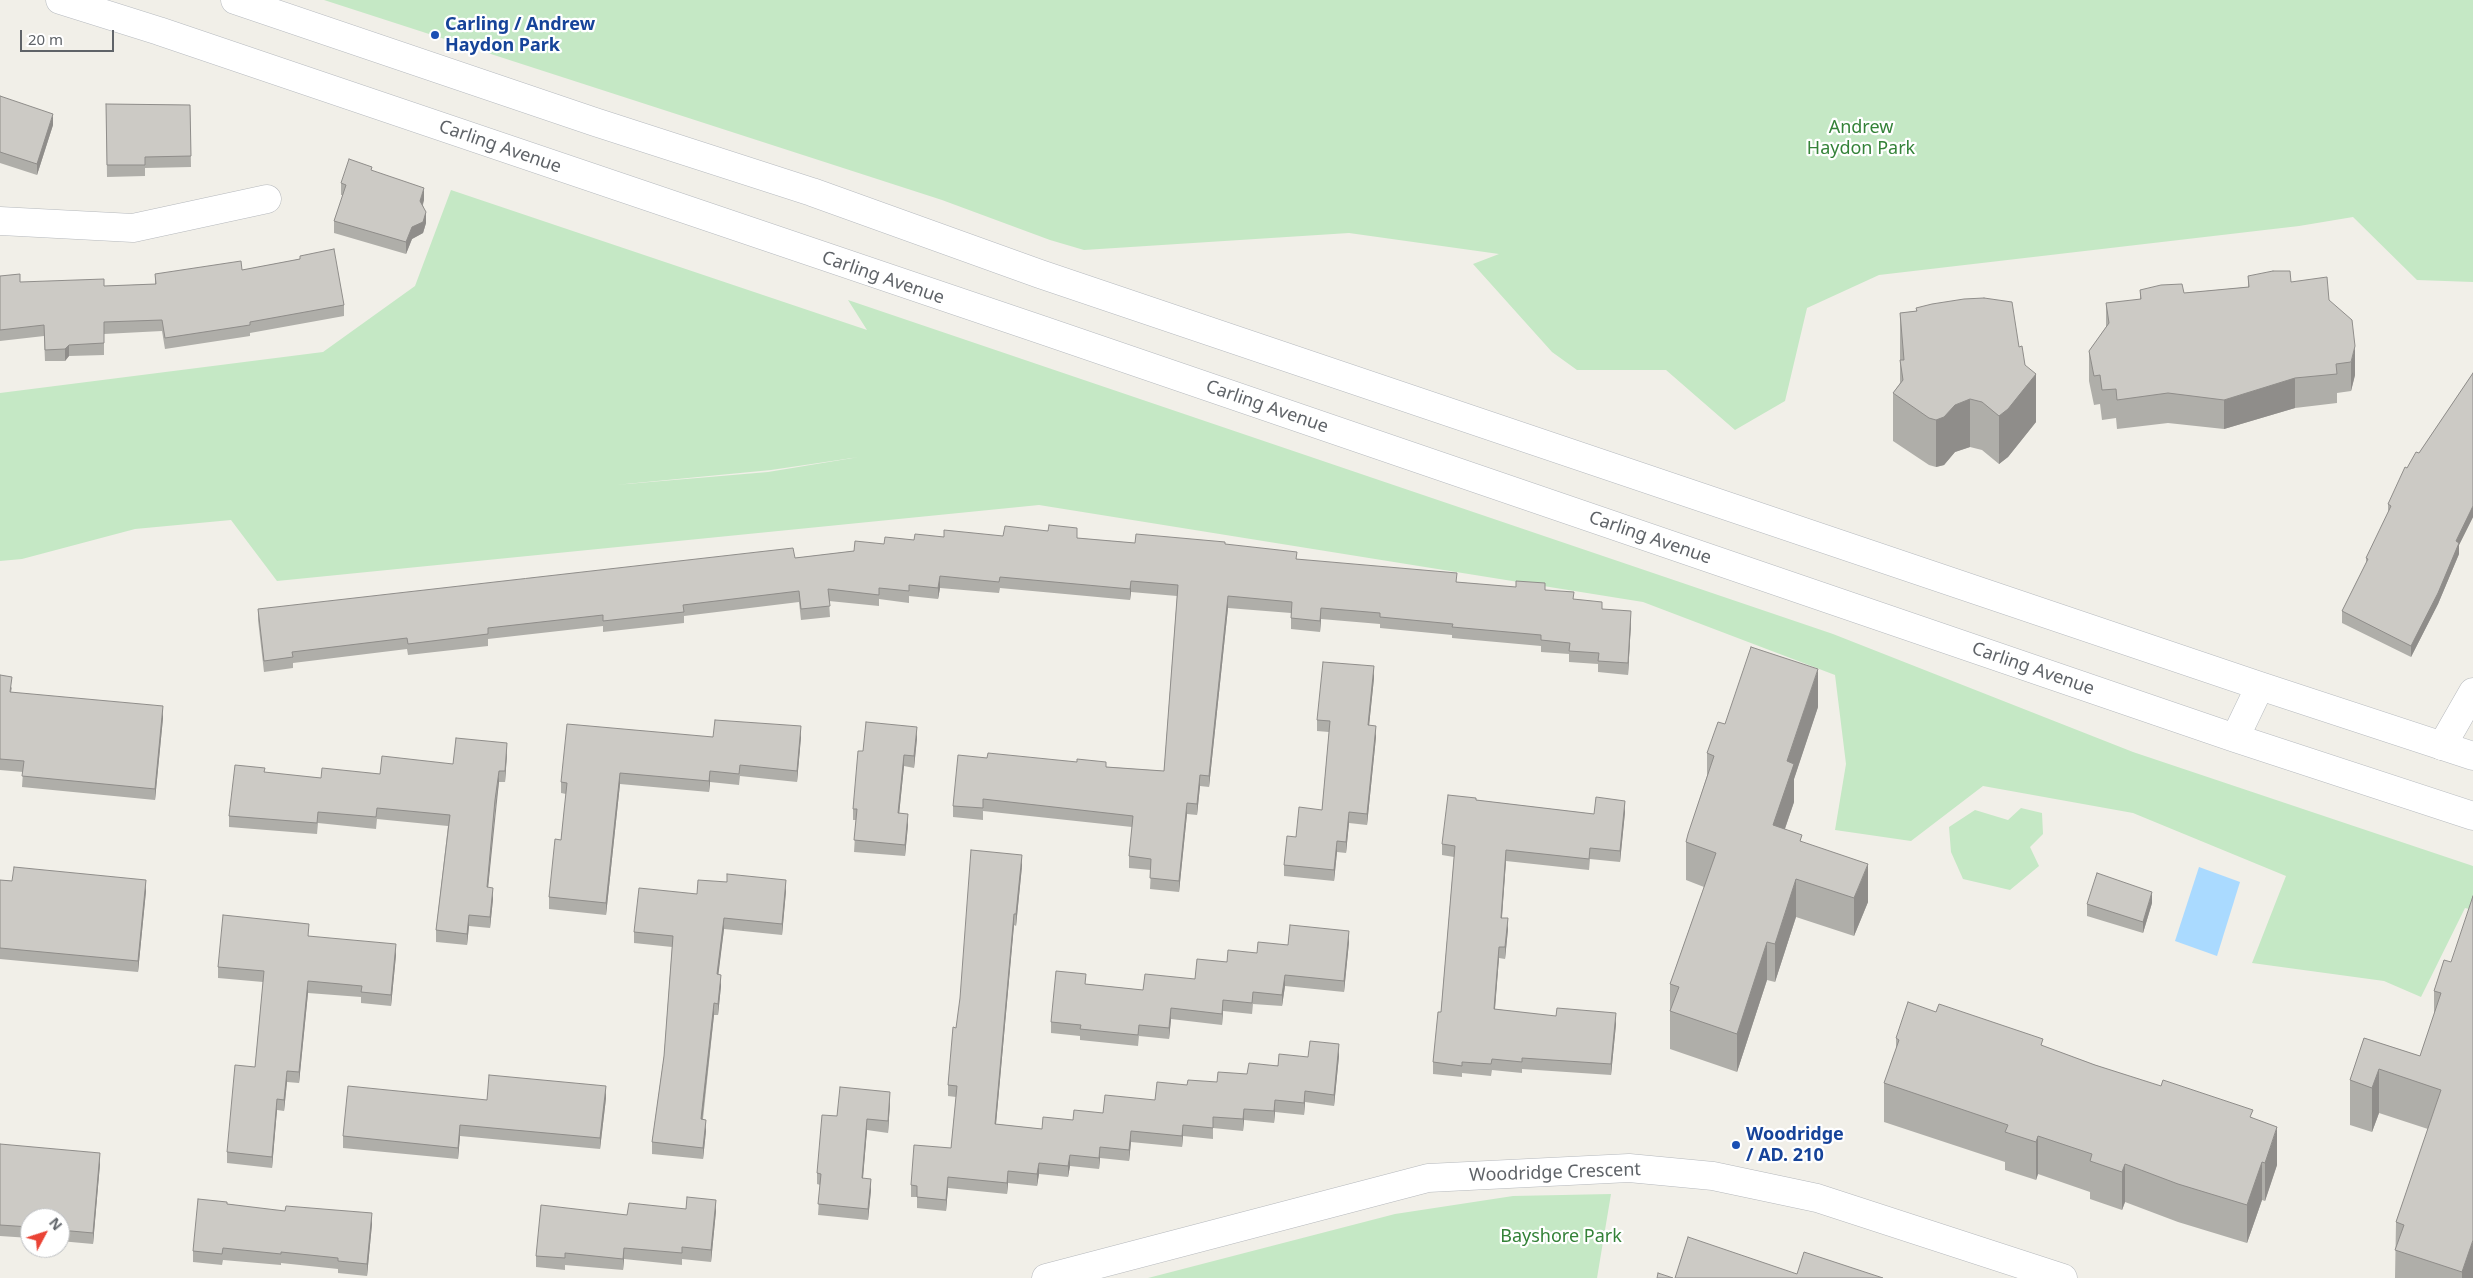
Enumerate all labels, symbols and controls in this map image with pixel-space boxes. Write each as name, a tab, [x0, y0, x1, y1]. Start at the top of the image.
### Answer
place label: Carling / Andrew Haydon Park	[445, 14, 595, 56]
scale bar	[22, 20, 116, 52]
text: 20 m	[28, 29, 63, 49]
marker: Carling / Andrew Haydon Park	[429, 29, 441, 41]
street label: Carling Avenue	[436, 116, 564, 178]
park label: Andrew Haydon Park	[1807, 117, 1915, 160]
street label: Carling Avenue	[819, 247, 947, 309]
street label: Carling Avenue	[1203, 376, 1331, 438]
street label: Carling Avenue	[1586, 507, 1714, 569]
street label: Carling Avenue	[1969, 638, 2097, 700]
place label: Woodridge / AD. 210	[1746, 1124, 1844, 1166]
marker: Woodridge / AD. 210	[1730, 1139, 1742, 1151]
street label: Woodridge Crescent	[1469, 1159, 1641, 1187]
north arrow	[20, 1208, 70, 1258]
text: N	[45, 1213, 67, 1234]
park label: Bayshore Park	[1500, 1226, 1622, 1248]

